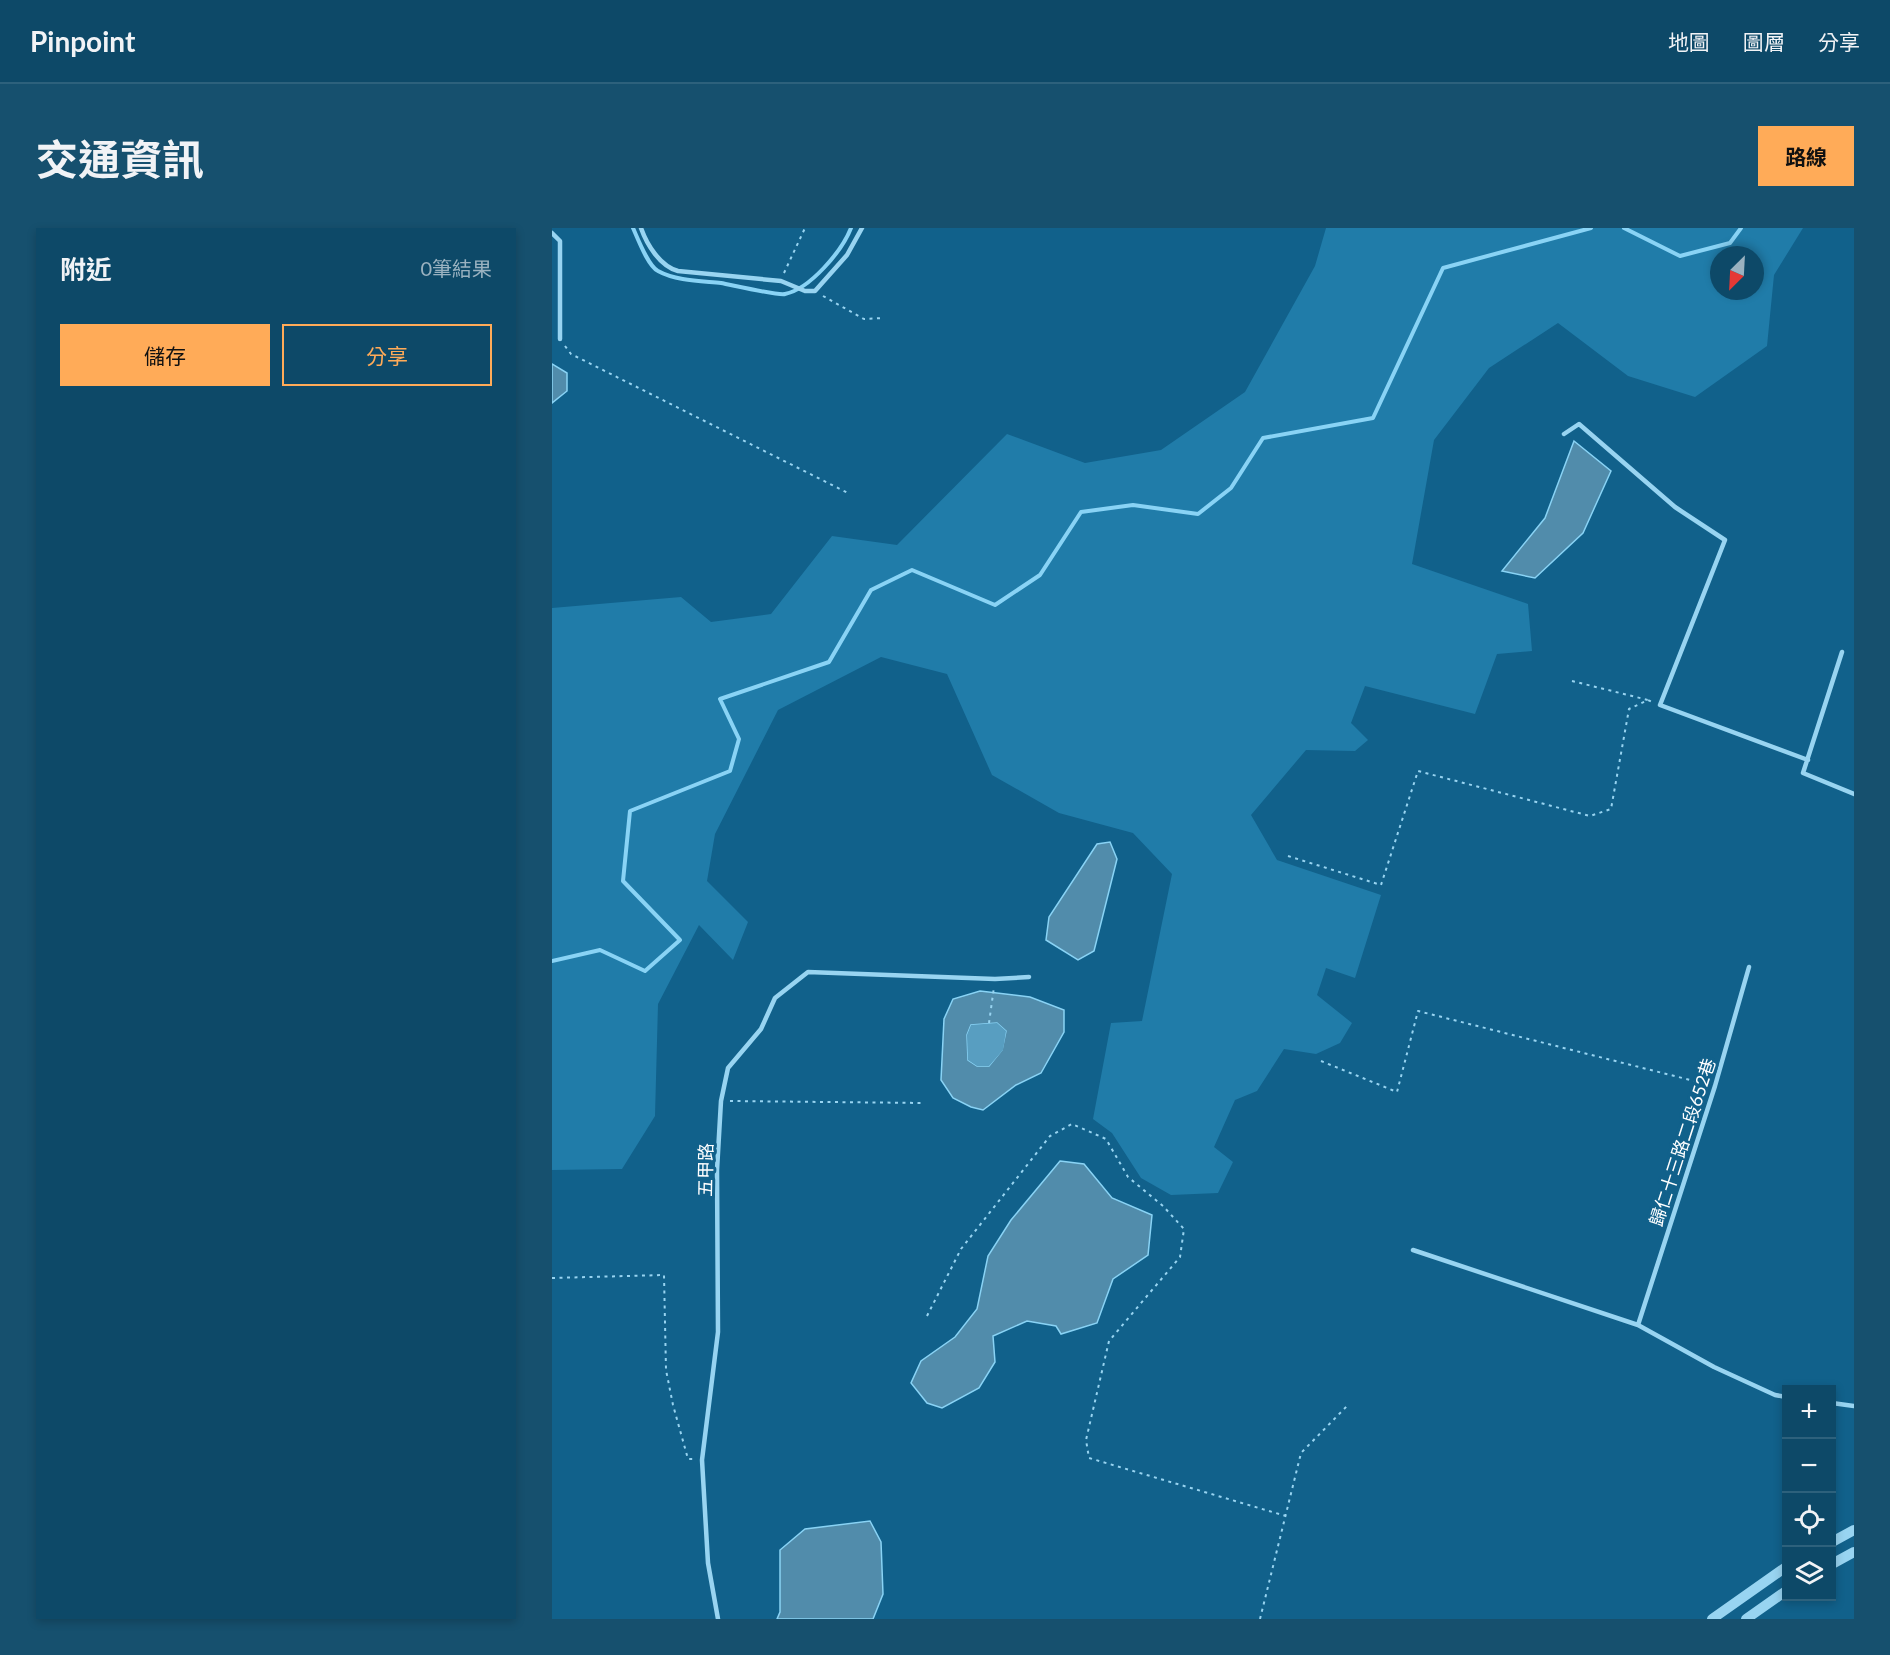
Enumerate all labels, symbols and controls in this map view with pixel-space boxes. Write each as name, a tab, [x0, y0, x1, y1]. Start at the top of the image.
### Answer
text: Pinpoint	[30, 24, 135, 58]
text: 地圖	[1668, 29, 1710, 54]
text: 圖層	[1743, 29, 1785, 54]
text: 分享	[1818, 29, 1860, 54]
button: 路線	[1758, 126, 1854, 186]
text: 交通資訊	[36, 134, 204, 184]
north arrow	[1710, 246, 1764, 300]
text: 附近	[60, 253, 112, 285]
text: 0筆結果	[420, 256, 492, 280]
button: 儲存	[60, 324, 270, 386]
button: 分享	[282, 324, 492, 386]
street label: 歸仁十三路二段652巷	[1644, 1055, 1720, 1229]
street label: 五甲路	[694, 1143, 716, 1197]
map controls	[1782, 1385, 1836, 1601]
button: +	[1782, 1385, 1836, 1439]
button: −	[1782, 1439, 1836, 1493]
button: locate	[1782, 1493, 1836, 1547]
button: layers	[1782, 1547, 1836, 1601]

